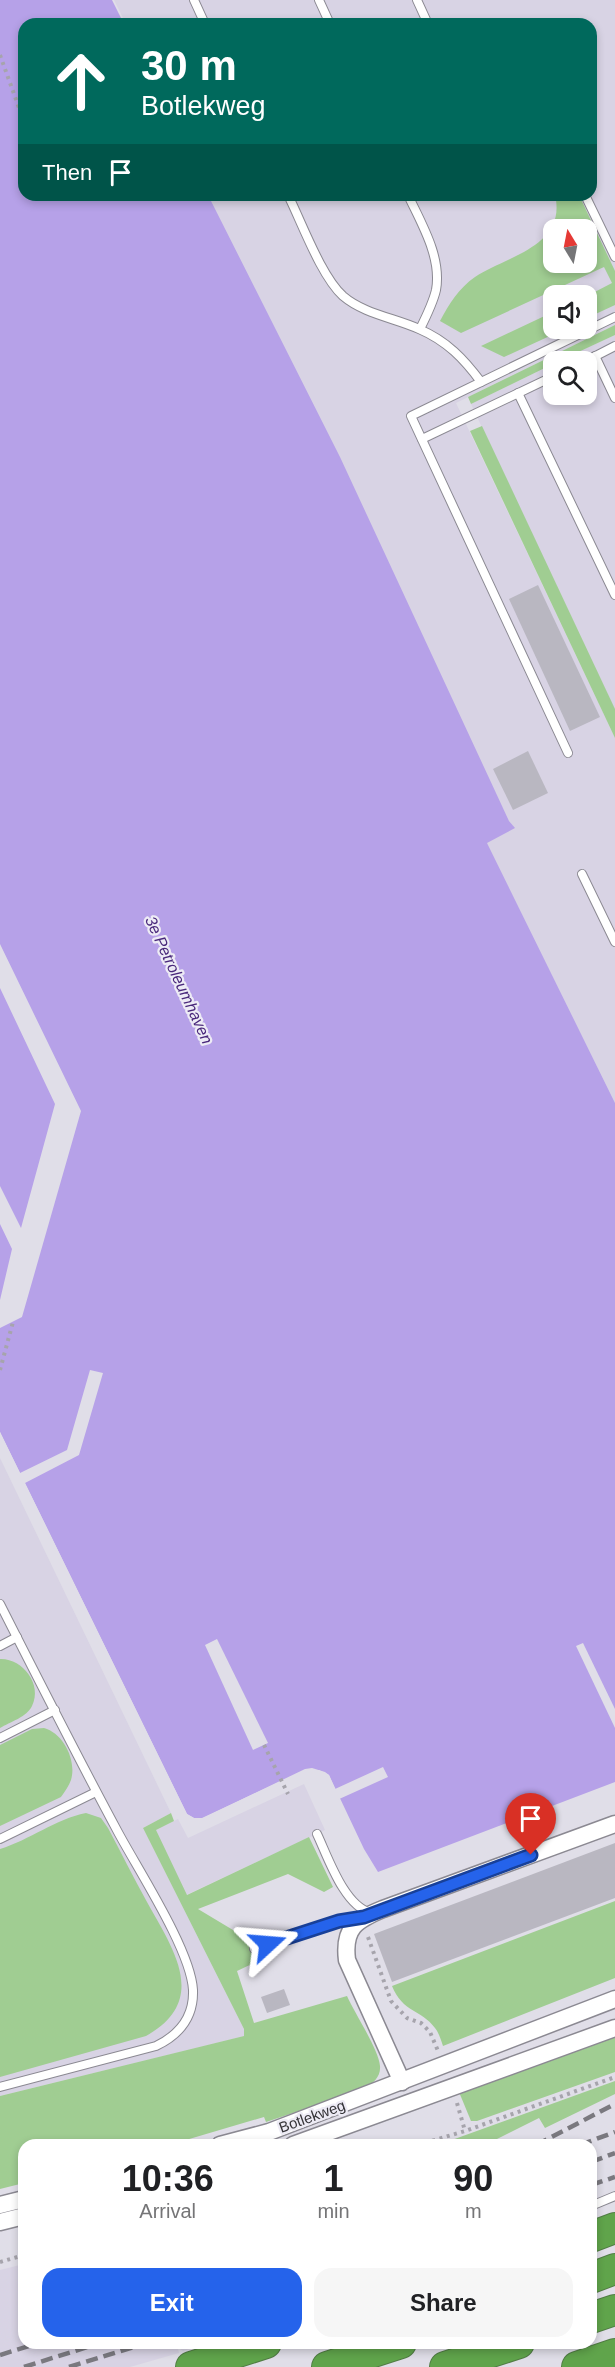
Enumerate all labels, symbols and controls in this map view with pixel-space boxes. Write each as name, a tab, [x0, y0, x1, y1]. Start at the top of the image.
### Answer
icon: ahead	[42, 42, 120, 120]
text: 30 m	[141, 42, 237, 89]
text: Botlekweg	[141, 91, 266, 121]
icon: arrive	[104, 156, 137, 189]
text: Then	[42, 160, 92, 185]
north arrow	[543, 219, 597, 273]
map controls	[543, 219, 597, 405]
button: sound	[543, 285, 597, 339]
button: search	[543, 351, 597, 405]
water label: 3e Petroleumhaven	[142, 914, 216, 1047]
pin	[505, 1793, 556, 1855]
icon: arrive	[514, 1802, 547, 1835]
position arrow	[236, 1912, 300, 1976]
street label: Botlekweg	[277, 2096, 347, 2136]
text: 10:36	[122, 2158, 214, 2199]
text: 1	[323, 2158, 344, 2199]
text: 90	[453, 2158, 493, 2199]
text: Arrival	[139, 2200, 196, 2222]
text: min	[317, 2200, 350, 2222]
text: m	[465, 2200, 482, 2222]
button: Exit	[42, 2268, 302, 2337]
button: Share	[314, 2268, 573, 2337]

